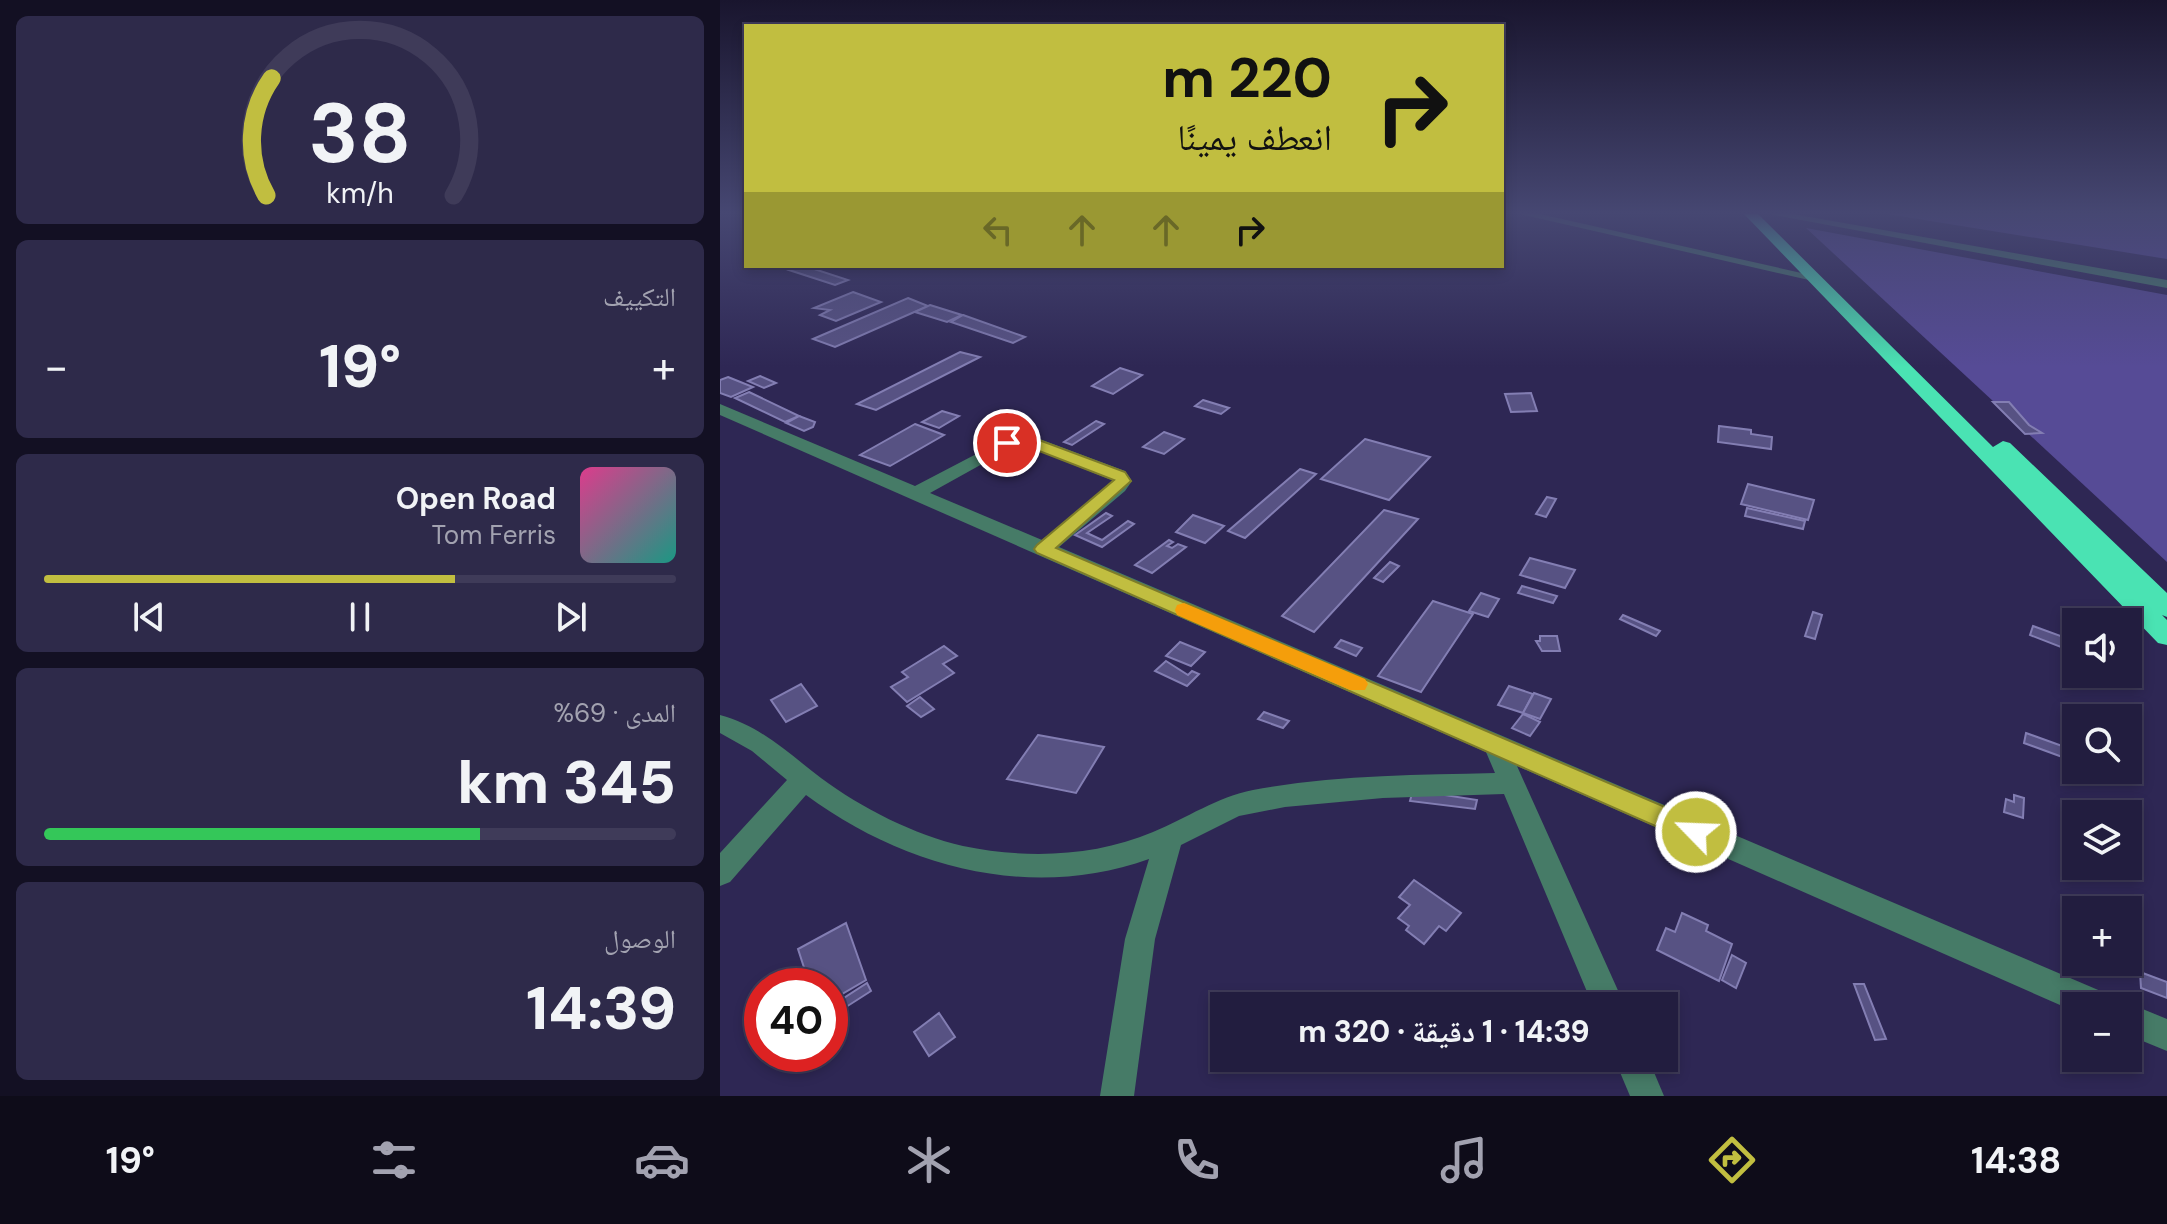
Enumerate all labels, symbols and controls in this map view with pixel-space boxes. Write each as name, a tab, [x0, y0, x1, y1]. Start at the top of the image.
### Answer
text: 220 m	[1162, 41, 1332, 114]
icon: right	[1360, 56, 1464, 160]
text: 38	[309, 79, 411, 188]
text: انعطف يمينًا	[1177, 114, 1332, 161]
text: km/h	[326, 175, 394, 212]
icon: left	[976, 208, 1020, 252]
icon: ahead	[1060, 208, 1104, 252]
icon: ahead	[1144, 208, 1188, 252]
icon: right	[1228, 208, 1272, 252]
text: التكييف	[603, 280, 676, 314]
text: 19°	[319, 327, 401, 406]
text: −	[44, 338, 68, 396]
text: +	[652, 338, 676, 396]
pin	[973, 409, 1041, 477]
icon: arrive	[985, 421, 1029, 465]
text: Open Road	[396, 479, 556, 518]
text: Tom Ferris	[432, 518, 556, 552]
icon: previous	[127, 595, 171, 639]
icon: pause	[338, 595, 382, 639]
icon: next	[549, 595, 593, 639]
map controls	[2062, 608, 2142, 1072]
button: sound	[2062, 608, 2142, 688]
text: المدى · 69%	[554, 696, 676, 730]
button: search	[2062, 704, 2142, 784]
text: 345 km	[457, 743, 676, 822]
position arrow	[1654, 790, 1738, 874]
button: layers	[2062, 800, 2142, 880]
button: +	[2062, 896, 2142, 976]
text: الوصول	[604, 922, 676, 956]
speed limit sign: 40	[744, 968, 848, 1072]
text: 14:39	[526, 969, 676, 1048]
button: −	[2062, 992, 2142, 1072]
text: 14:39 · 1 دقيقة · 320 m	[1298, 1012, 1590, 1051]
icon: filters	[366, 1132, 422, 1188]
icon: car	[634, 1132, 690, 1188]
icon: climate	[901, 1132, 957, 1188]
icon: phone	[1169, 1132, 1225, 1188]
icon: music	[1436, 1132, 1492, 1188]
icon: directions	[1704, 1132, 1760, 1188]
text: 19°	[106, 1137, 155, 1184]
text: 14:38	[1971, 1137, 2061, 1184]

